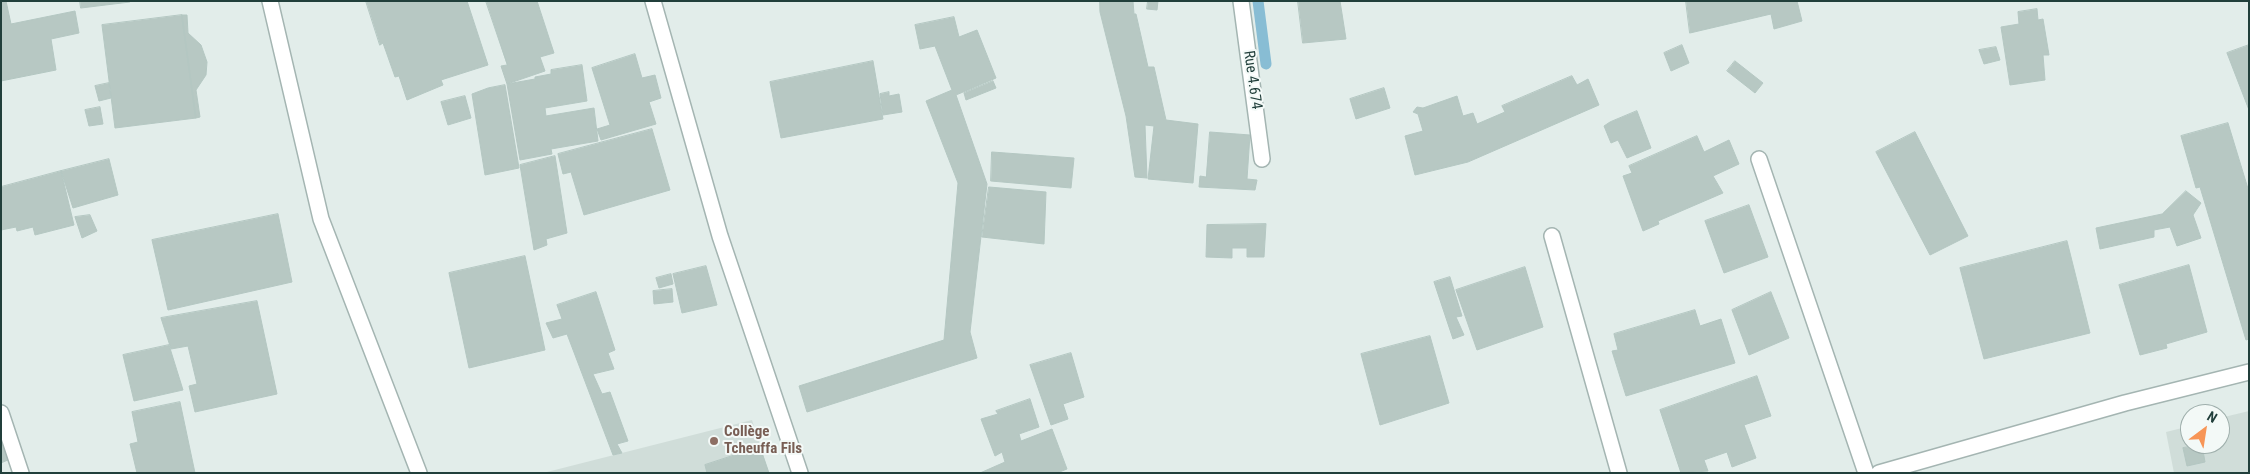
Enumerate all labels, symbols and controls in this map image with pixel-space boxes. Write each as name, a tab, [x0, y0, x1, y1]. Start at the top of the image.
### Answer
street label: Rue 4.674	[1239, 49, 1265, 111]
north arrow	[2180, 404, 2230, 454]
text: N	[2204, 408, 2220, 426]
place label: Collège Tcheuffa Fils	[724, 423, 802, 458]
marker: Collège Tcheuffa Fils	[708, 435, 720, 447]

